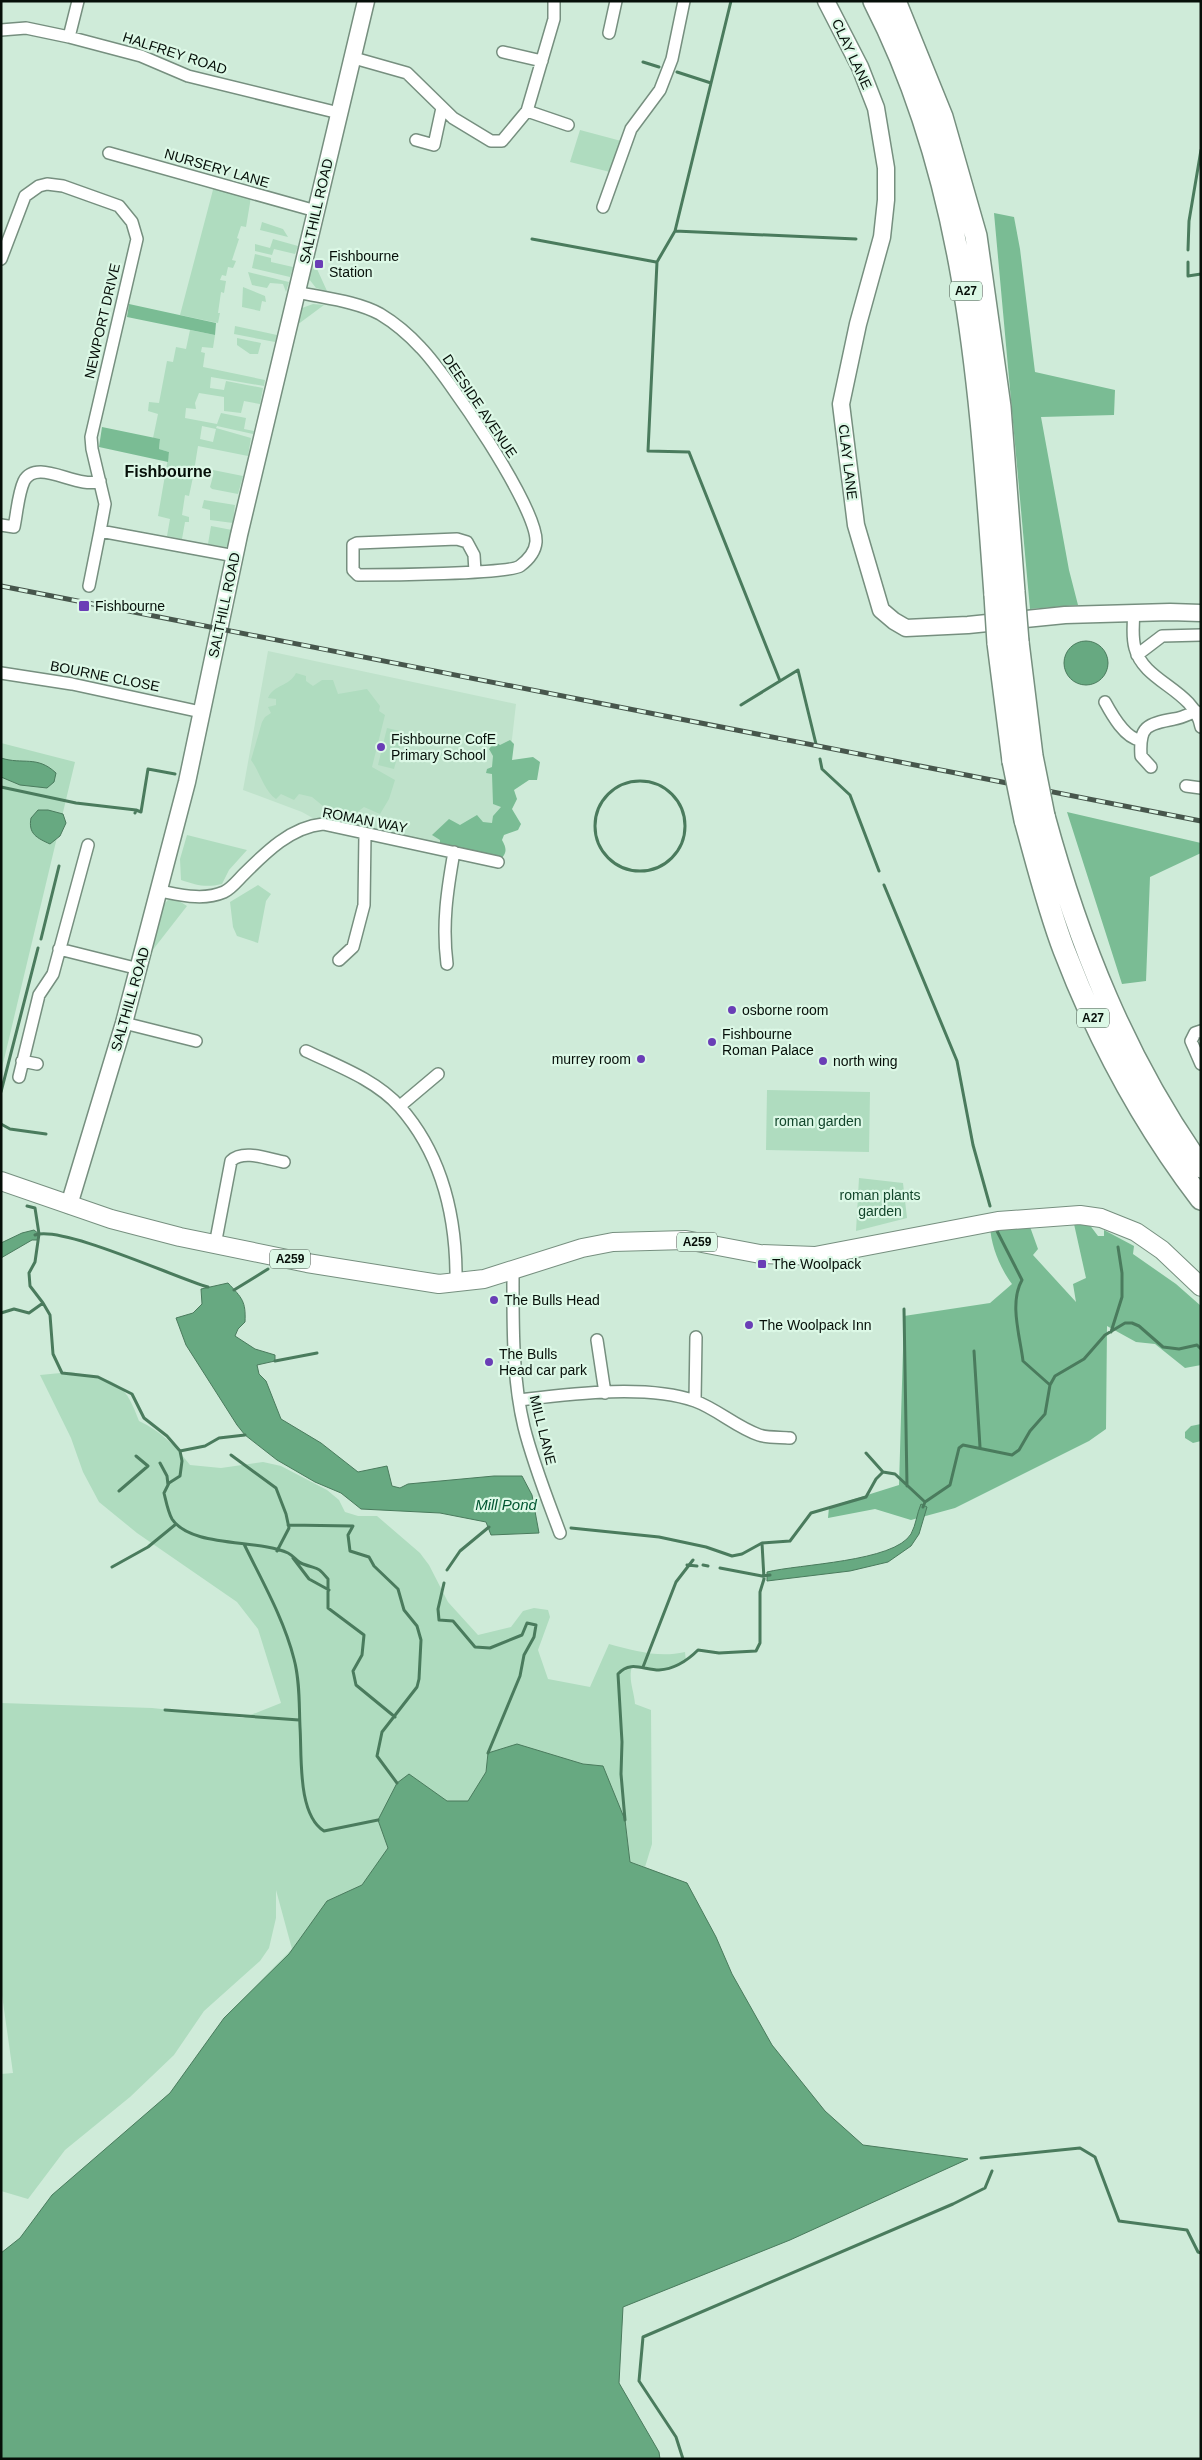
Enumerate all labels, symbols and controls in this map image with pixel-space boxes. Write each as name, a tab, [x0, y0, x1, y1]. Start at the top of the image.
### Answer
street label: CLAY LANE	[829, 16, 875, 92]
street label: HALFREY ROAD	[121, 29, 229, 77]
street label: NURSERY LANE	[163, 145, 271, 191]
street label: SALTHILL ROAD	[296, 157, 336, 265]
place label: Fishbourne Station	[329, 248, 399, 280]
marker: Fishbourne Station	[313, 258, 325, 270]
street label: NEWPORT DRIVE	[81, 262, 123, 380]
road number: A27	[950, 282, 982, 300]
street label: DEESIDE AVENUE	[440, 351, 520, 461]
street label: CLAY LANE	[835, 423, 861, 501]
district label: Fishbourne	[124, 463, 212, 480]
street label: SALTHILL ROAD	[205, 551, 243, 659]
place label: Fishbourne	[95, 598, 165, 614]
marker: Fishbourne	[77, 599, 91, 613]
street label: BOURNE CLOSE	[49, 658, 161, 694]
place label: Fishbourne CofE Primary School	[391, 731, 496, 763]
marker: Fishbourne CofE Primary School	[375, 741, 387, 753]
street label: ROMAN WAY	[321, 804, 410, 836]
street label: SALTHILL ROAD	[108, 945, 152, 1053]
place label: osborne room	[742, 1002, 828, 1018]
marker: osborne room	[726, 1004, 738, 1016]
road number: A27	[1077, 1008, 1109, 1028]
place label: Fishbourne Roman Palace	[722, 1026, 814, 1058]
marker: Fishbourne Roman Palace	[706, 1036, 718, 1048]
place label: murrey room	[552, 1051, 631, 1067]
marker: murrey room	[635, 1053, 647, 1065]
place label: north wing	[833, 1053, 898, 1069]
marker: north wing	[817, 1055, 829, 1067]
park label: roman garden	[774, 1113, 862, 1129]
park label: roman plants garden	[840, 1187, 920, 1219]
road number: A259	[677, 1232, 717, 1252]
road number: A259	[270, 1250, 310, 1268]
place label: The Woolpack	[772, 1256, 862, 1272]
marker: The Woolpack	[756, 1258, 768, 1270]
place label: The Bulls Head	[504, 1292, 600, 1308]
marker: The Bulls Head	[488, 1294, 500, 1306]
place label: The Woolpack Inn	[759, 1317, 872, 1333]
marker: The Woolpack Inn	[743, 1319, 755, 1331]
place label: The Bulls Head car park	[499, 1346, 588, 1378]
marker: The Bulls Head car park	[483, 1356, 495, 1368]
street label: MILL LANE	[527, 1394, 559, 1466]
water label: Mill Pond	[475, 1496, 537, 1513]

